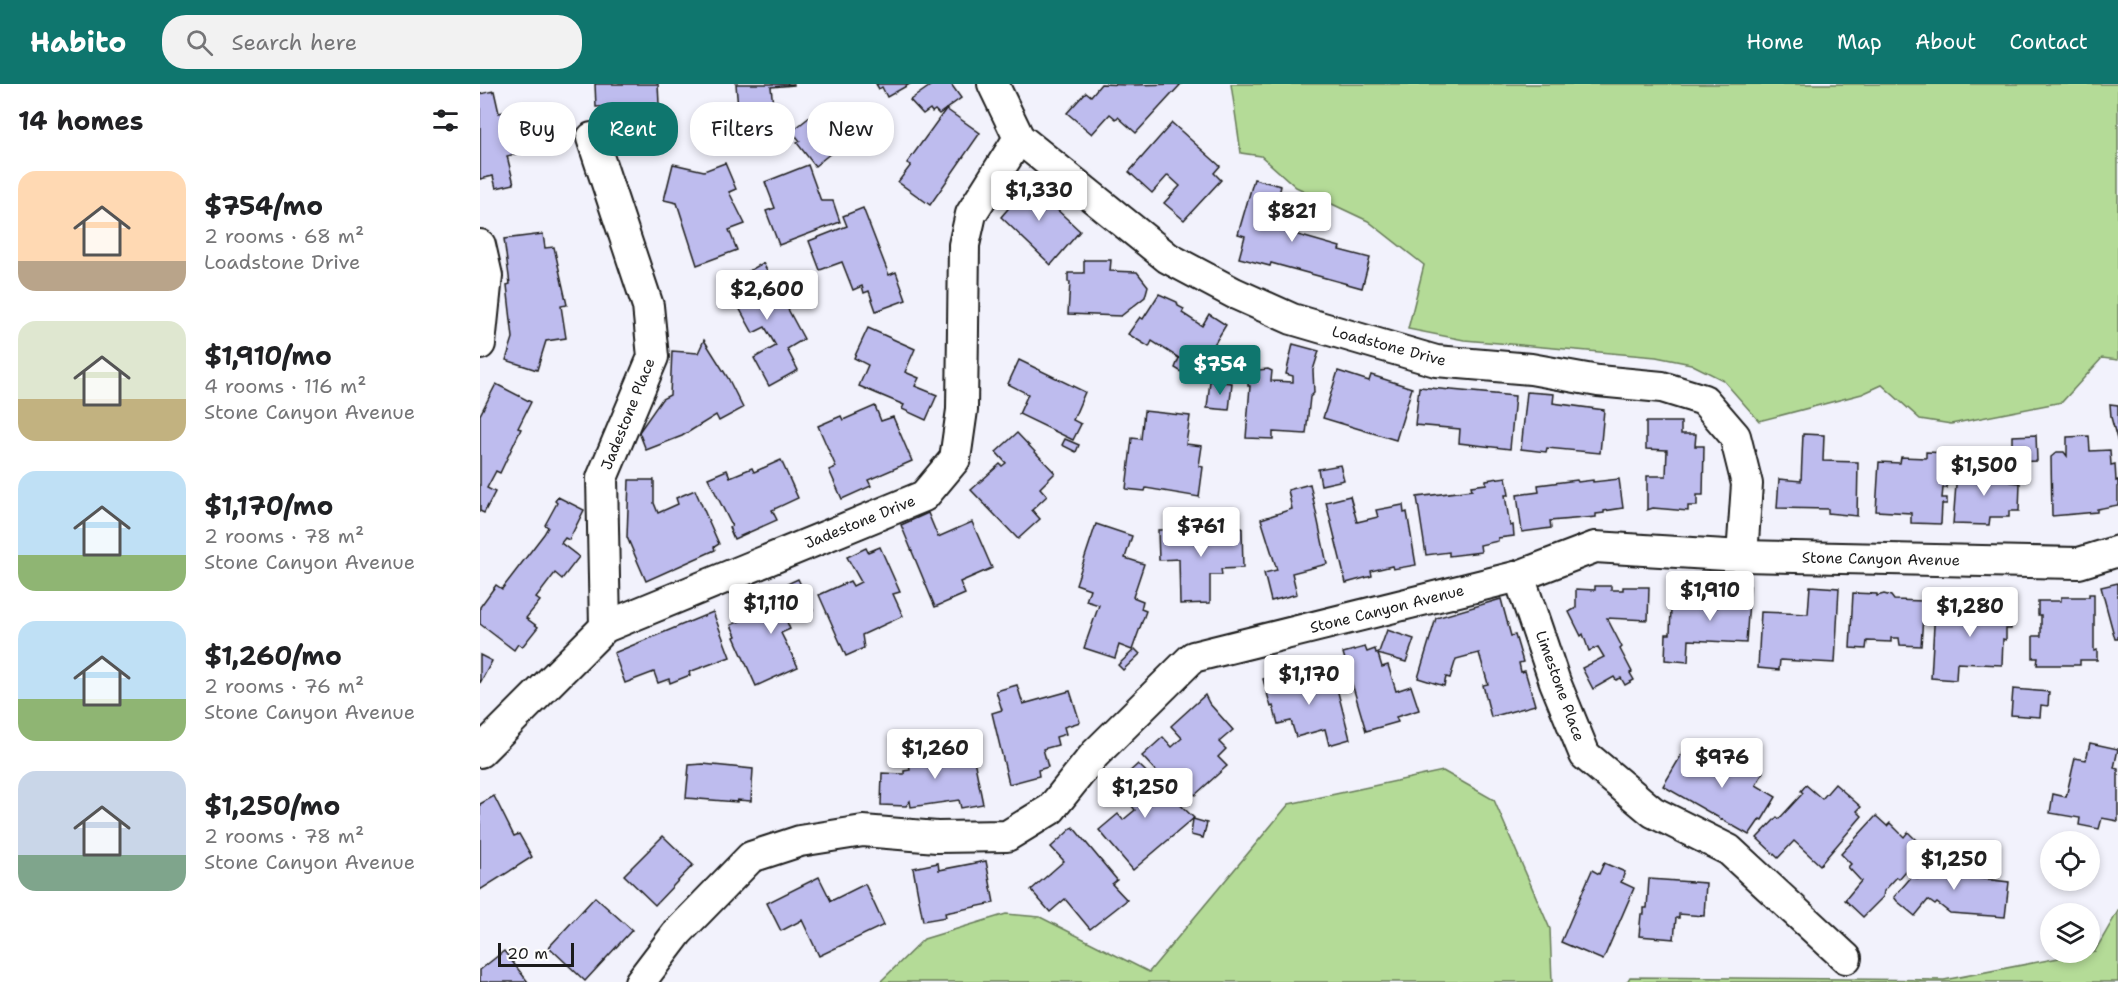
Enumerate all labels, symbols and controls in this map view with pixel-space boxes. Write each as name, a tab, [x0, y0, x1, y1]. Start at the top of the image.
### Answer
search box	[162, 15, 582, 69]
text: Habito	[30, 23, 126, 61]
icon: search	[183, 26, 216, 59]
text: Search here	[231, 28, 357, 57]
text: Home	[1746, 28, 1804, 56]
text: Map	[1837, 28, 1882, 56]
text: About	[1915, 28, 1976, 56]
text: Contact	[2009, 28, 2088, 56]
chip: Buy	[498, 102, 576, 156]
chip: Rent	[588, 102, 678, 156]
chip: Filters	[690, 102, 795, 156]
chip: New	[807, 102, 894, 156]
text: 14 homes	[18, 103, 144, 138]
icon: filters	[429, 104, 462, 137]
pin: $1,330	[990, 171, 1088, 222]
text: $1,330	[1005, 177, 1073, 203]
text: $754/mo	[204, 188, 323, 223]
pin: $821	[1256, 192, 1328, 243]
icon: home	[66, 195, 138, 267]
text: $821	[1267, 198, 1317, 224]
text: 2 rooms · 68 m²	[204, 223, 364, 249]
text: Loadstone Drive	[204, 249, 360, 275]
pin: $2,600	[718, 270, 816, 321]
text: $2,600	[730, 276, 804, 302]
street label: Loadstone Drive	[1330, 321, 1448, 371]
text: $1,910/mo	[204, 338, 332, 373]
icon: home	[66, 345, 138, 417]
pin: $754	[1184, 345, 1256, 396]
text: $754	[1193, 351, 1247, 377]
street label: Jadestone Place	[596, 355, 660, 473]
text: 4 rooms · 116 m²	[204, 373, 366, 399]
text: Stone Canyon Avenue	[204, 399, 415, 425]
pin: $1,500	[1935, 446, 2033, 497]
text: $1,500	[1950, 452, 2018, 478]
text: $1,170/mo	[204, 488, 333, 523]
street label: Jadestone Drive	[802, 491, 918, 553]
icon: home	[66, 495, 138, 567]
pin: $761	[1165, 507, 1237, 558]
text: $761	[1177, 513, 1225, 539]
text: 2 rooms · 78 m²	[204, 523, 364, 549]
street label: Stone Canyon Avenue	[1802, 548, 1960, 570]
text: Stone Canyon Avenue	[204, 549, 415, 575]
pin: $1,910	[1661, 571, 1759, 622]
text: $1,910	[1680, 577, 1740, 603]
street label: Stone Canyon Avenue	[1308, 580, 1466, 638]
pin: $1,110	[722, 584, 820, 635]
pin: $1,280	[1921, 587, 2019, 638]
text: $1,110	[743, 590, 799, 616]
text: $1,280	[1936, 593, 2004, 619]
street label: Limestone Place	[1531, 628, 1589, 744]
text: $1,260/mo	[204, 638, 342, 673]
icon: home	[66, 645, 138, 717]
pin: $1,170	[1260, 655, 1358, 706]
text: $1,170	[1278, 661, 1340, 687]
text: 2 rooms · 76 m²	[204, 673, 364, 699]
text: Stone Canyon Avenue	[204, 699, 415, 725]
pin: $1,260	[886, 729, 984, 780]
text: $1,260	[901, 735, 969, 761]
pin: $976	[1686, 738, 1758, 789]
text: $976	[1695, 744, 1749, 770]
pin: $1,250	[1096, 768, 1194, 819]
text: $1,250	[1112, 774, 1178, 800]
text: $1,250/mo	[204, 788, 340, 823]
icon: home	[66, 795, 138, 867]
text: 2 rooms · 78 m²	[204, 823, 364, 849]
map controls	[2040, 831, 2100, 963]
button: locate	[2040, 831, 2100, 891]
pin: $1,250	[1905, 840, 2003, 891]
text: $1,250	[1921, 846, 1987, 872]
text: Stone Canyon Avenue	[204, 849, 415, 875]
button: layers	[2040, 903, 2100, 963]
scale bar	[498, 940, 574, 968]
text: 20 m	[507, 943, 548, 964]

